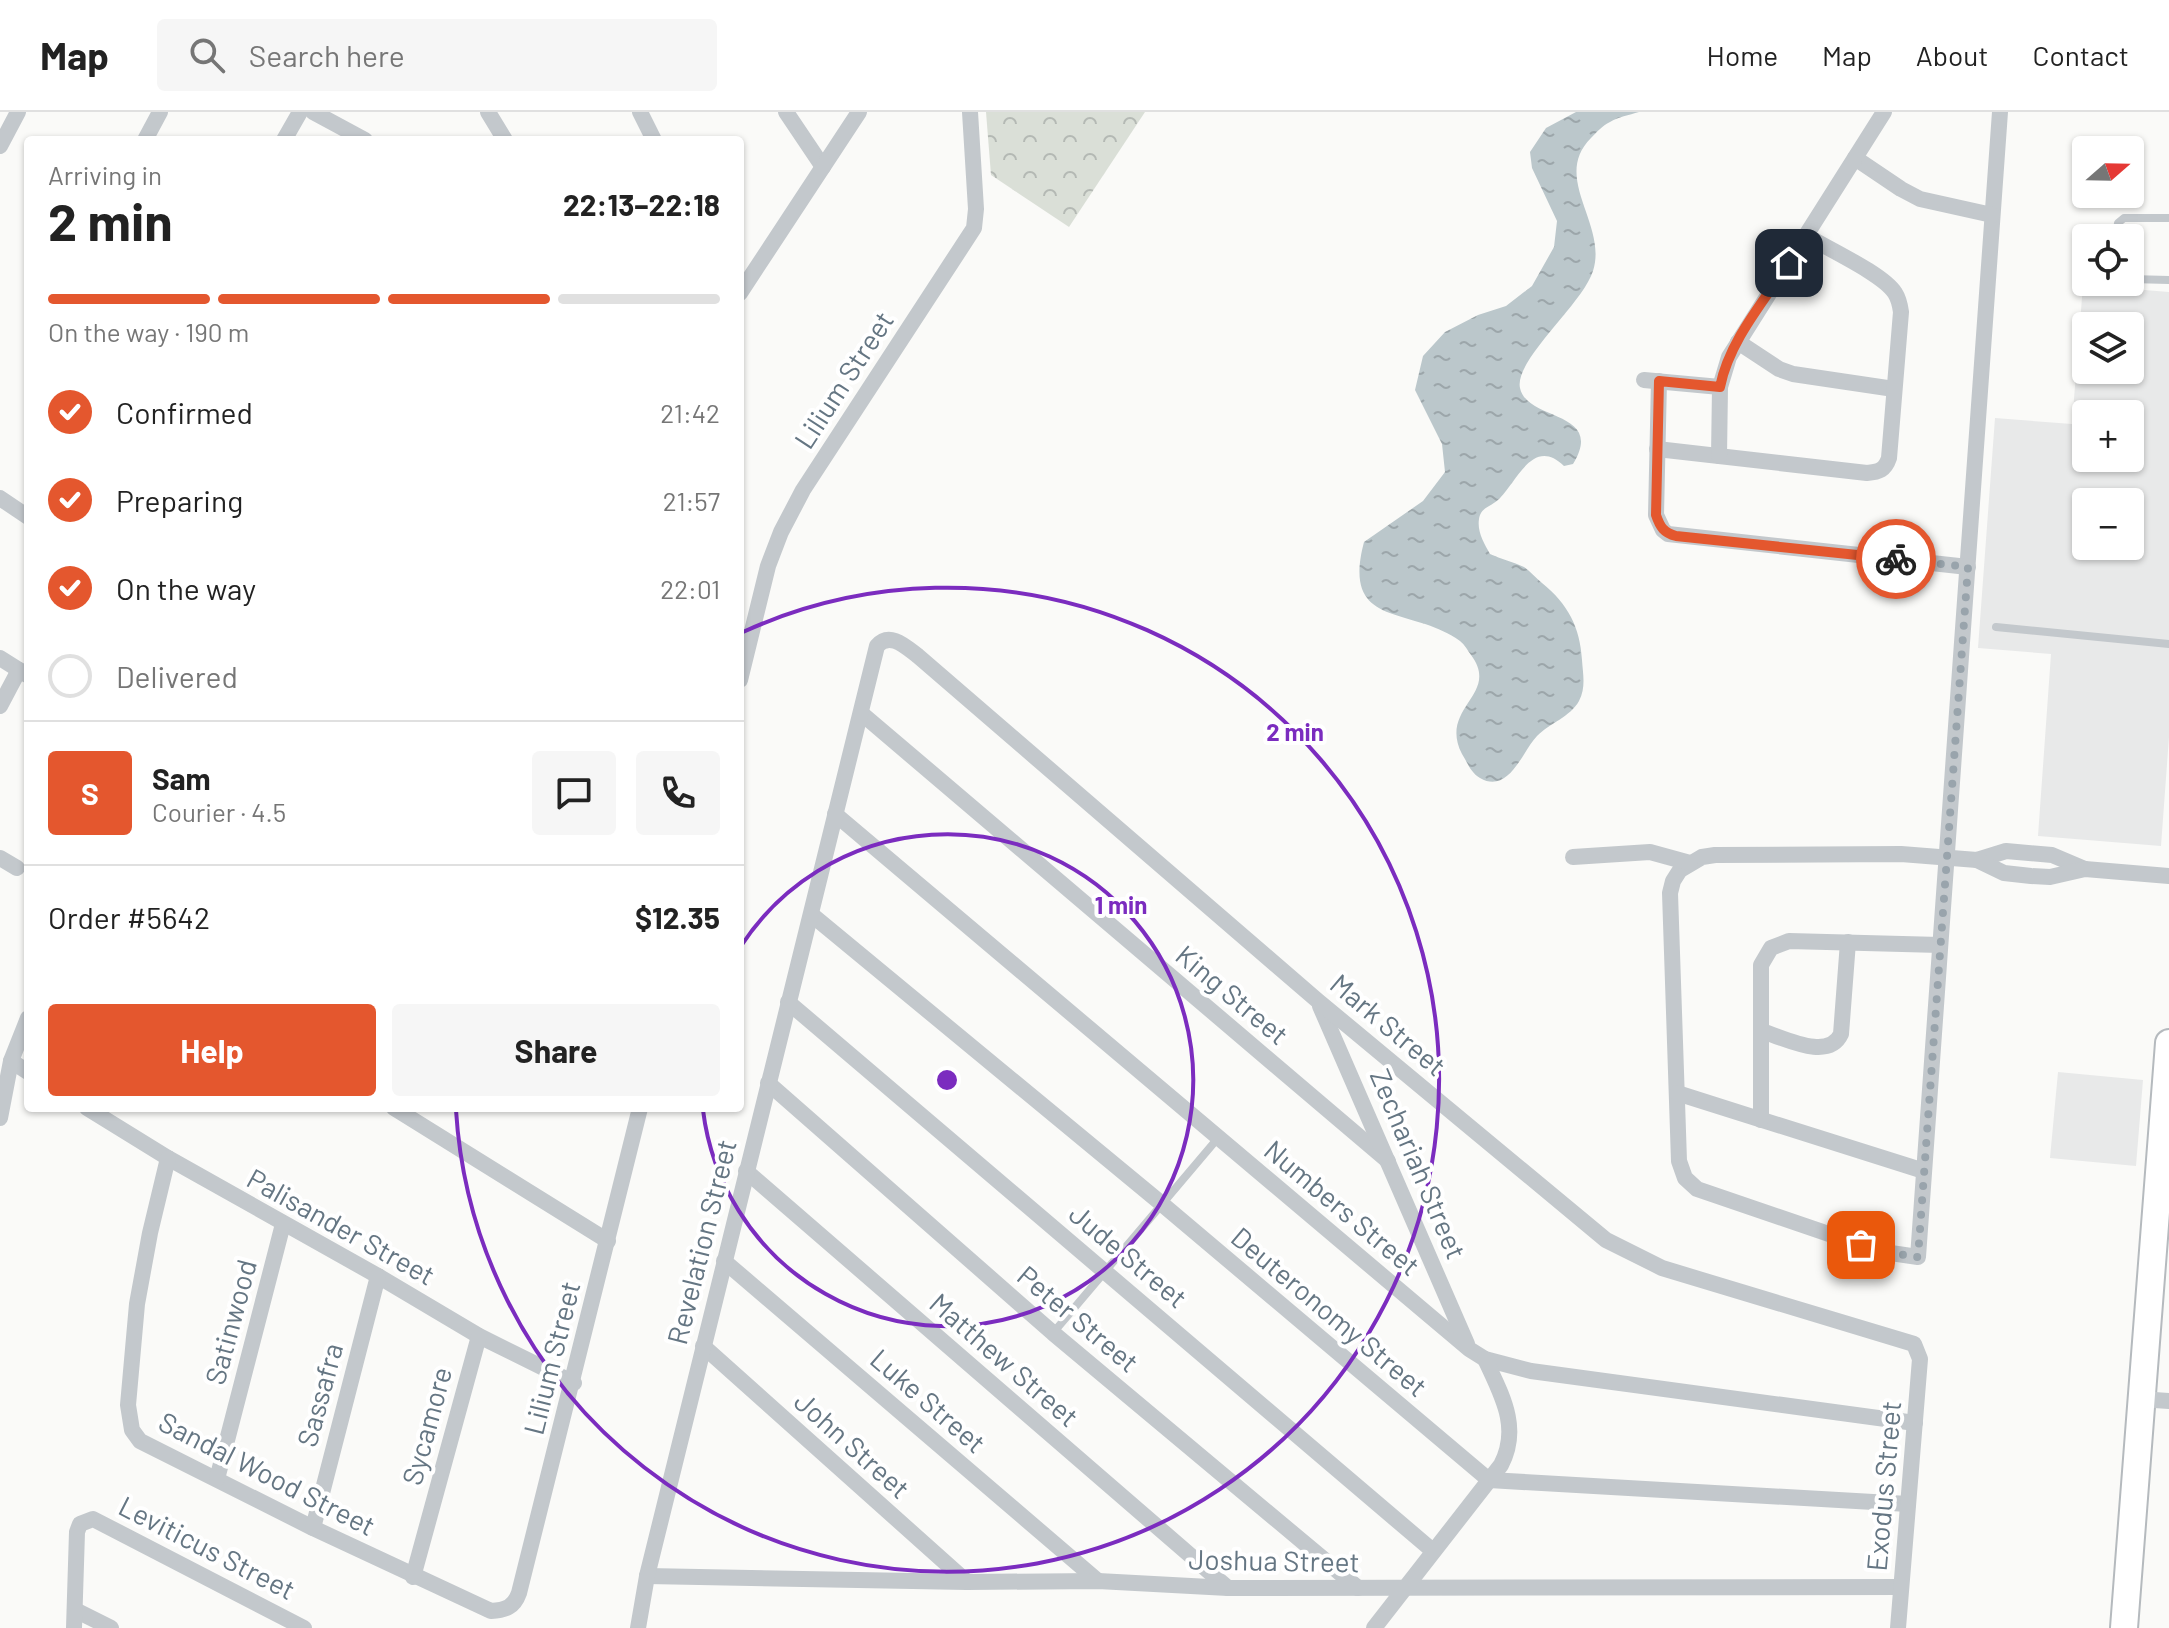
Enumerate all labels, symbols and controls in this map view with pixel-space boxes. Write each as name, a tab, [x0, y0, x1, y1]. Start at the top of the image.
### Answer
search box	[157, 19, 717, 91]
text: Map	[40, 32, 109, 78]
icon: search	[185, 33, 229, 77]
text: Search here	[249, 37, 405, 73]
text: Home	[1707, 38, 1778, 72]
text: Map	[1822, 38, 1872, 72]
text: About	[1916, 38, 1988, 72]
text: Contact	[2032, 38, 2129, 72]
north arrow	[2072, 136, 2144, 208]
map controls	[2072, 136, 2144, 560]
text: Arriving in	[48, 159, 162, 190]
text: 22:13–22:18	[563, 186, 720, 222]
text: 2 min	[48, 189, 173, 251]
button: locate	[2072, 224, 2144, 296]
pin	[1755, 229, 1823, 297]
icon: home	[1767, 241, 1811, 285]
street label: Lilium Street	[786, 304, 900, 454]
button: layers	[2072, 312, 2144, 384]
text: On the way · 190 m	[48, 316, 249, 347]
icon: check	[48, 390, 92, 434]
text: Confirmed	[116, 394, 253, 430]
text: 21:42	[660, 397, 720, 428]
button: +	[2072, 400, 2144, 472]
icon: check	[48, 478, 92, 522]
text: Preparing	[116, 482, 243, 518]
text: 21:57	[663, 485, 720, 516]
button: −	[2072, 488, 2144, 560]
courier	[1856, 519, 1936, 599]
icon: bike	[1874, 537, 1918, 581]
icon: check	[48, 566, 92, 610]
text: On the way	[116, 570, 256, 606]
text: 22:01	[660, 573, 720, 604]
text: Delivered	[116, 658, 238, 694]
text: 2 min	[1266, 717, 1324, 746]
button: chat	[532, 751, 616, 835]
button: phone	[636, 751, 720, 835]
text: Sam	[152, 760, 211, 796]
text: S	[81, 775, 99, 811]
text: Courier · 4.5	[152, 796, 286, 827]
text: 1 min	[1095, 890, 1147, 919]
text: Order #5642	[48, 899, 210, 935]
text: $12.35	[635, 899, 720, 935]
street label: King Street	[1169, 937, 1296, 1051]
street label: Mark Street	[1324, 966, 1453, 1082]
button: Help	[48, 1004, 376, 1096]
button: Share	[392, 1004, 720, 1096]
street label: Zechariah Street	[1364, 1064, 1474, 1264]
centre of rings	[933, 1066, 961, 1094]
street label: Numbers Street	[1258, 1132, 1427, 1282]
street label: Revelation Street	[659, 1136, 743, 1348]
street label: Palisander Street	[242, 1160, 441, 1292]
street label: Jude Street	[1063, 1196, 1195, 1314]
pin	[1827, 1211, 1895, 1279]
street label: Deuteronomy Street	[1225, 1219, 1435, 1403]
icon: bag	[1839, 1223, 1883, 1267]
street label: Satinwood	[197, 1255, 263, 1388]
street label: Peter Street	[1011, 1258, 1146, 1379]
street label: Lilium Street	[516, 1278, 586, 1438]
street label: Matthew Street	[923, 1285, 1086, 1433]
street label: Sassafra	[289, 1339, 349, 1450]
street label: Luke Street	[864, 1341, 993, 1459]
street label: Sycamore	[394, 1363, 458, 1489]
street label: John Street	[788, 1384, 917, 1505]
street label: Exodus Street	[1859, 1399, 1907, 1572]
street label: Sandal Wood Street	[154, 1404, 381, 1542]
street label: Leviticus Street	[114, 1488, 301, 1606]
street label: Joshua Street	[1188, 1542, 1360, 1578]

